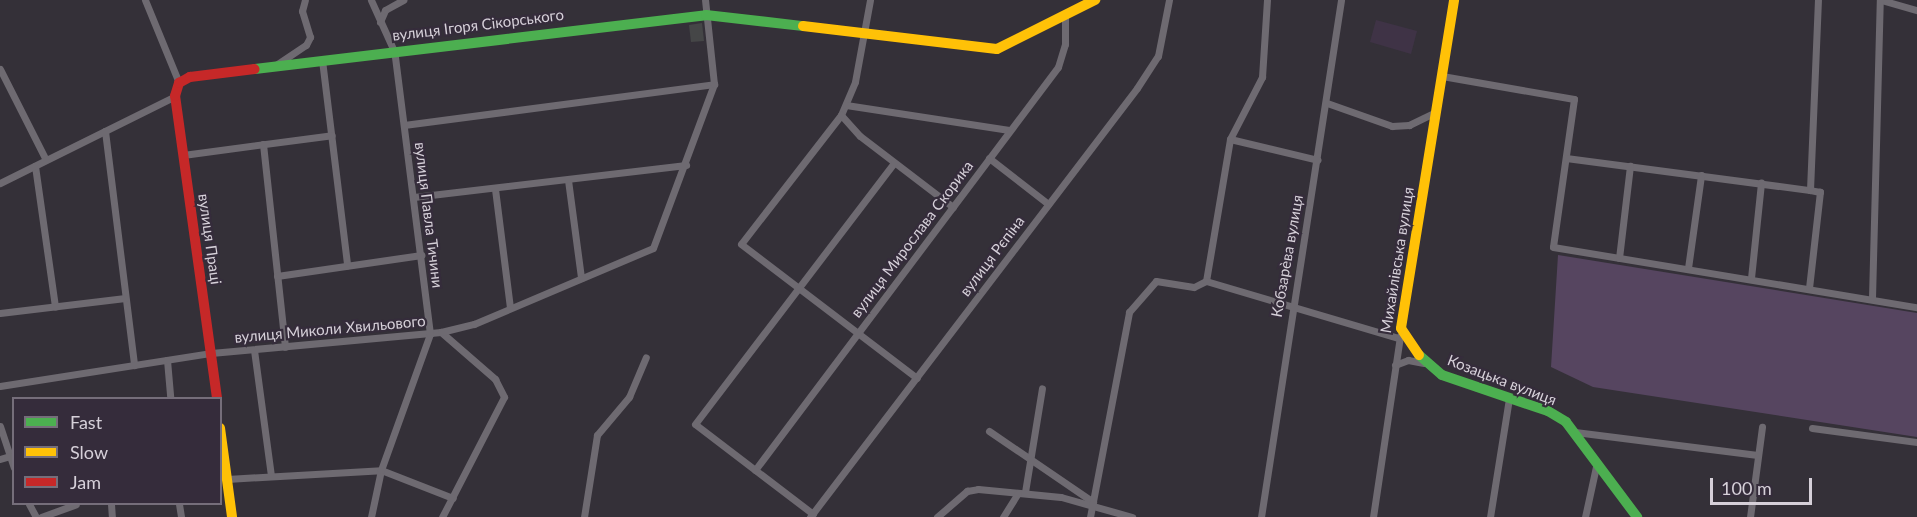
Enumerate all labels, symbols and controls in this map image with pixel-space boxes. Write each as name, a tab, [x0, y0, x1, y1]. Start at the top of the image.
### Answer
street label: вулиця Ігоря Сікорського	[391, 6, 565, 44]
street label: вулиця Павла Тичини	[411, 141, 447, 289]
street label: вулиця Мирослава Скорика	[847, 157, 977, 321]
street label: Михайлівська вулиця	[1377, 186, 1417, 334]
street label: вулиця Праці	[195, 192, 225, 286]
street label: Кобзарèва вулиця	[1267, 193, 1307, 319]
street label: вулиця Рєпіна	[956, 212, 1028, 300]
street label: вулиця Миколи Хвильового	[234, 312, 426, 346]
street label: Козацька вулиця	[1445, 351, 1559, 409]
legend	[12, 397, 222, 505]
text: Fast	[70, 411, 102, 433]
text: Slow	[70, 441, 108, 463]
scale bar	[1713, 466, 1815, 504]
text: Jam	[70, 471, 101, 493]
text: 100 m	[1721, 477, 1772, 499]

